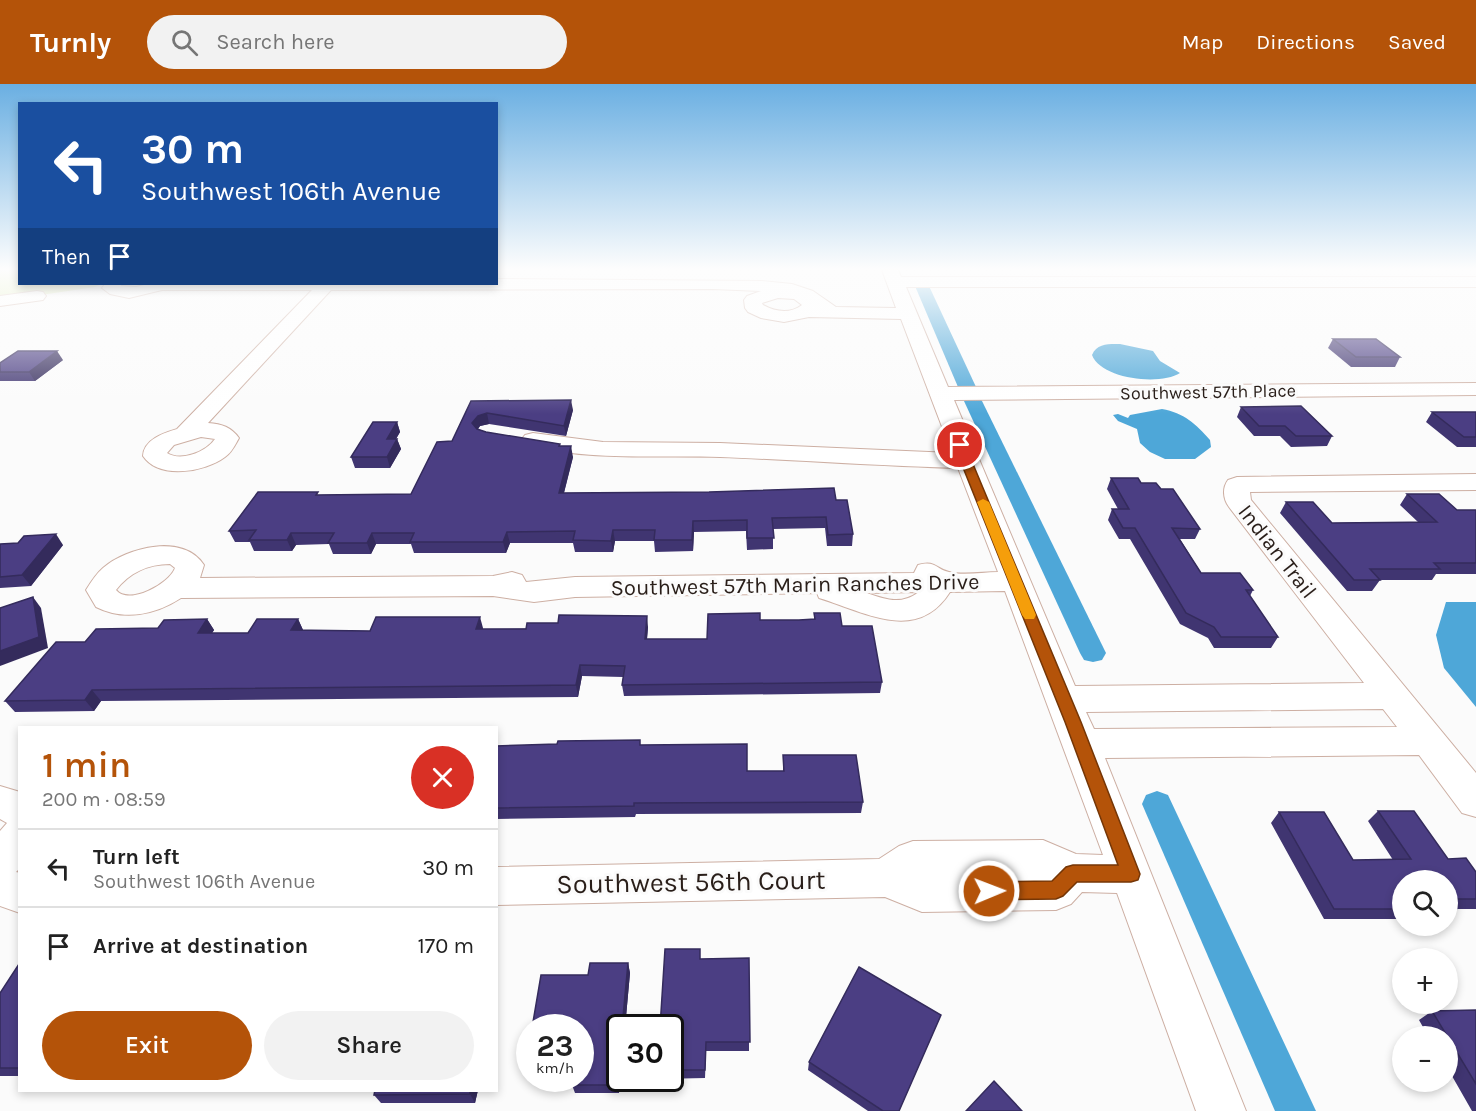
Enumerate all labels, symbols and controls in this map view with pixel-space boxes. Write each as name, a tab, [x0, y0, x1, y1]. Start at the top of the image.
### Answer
search box	[147, 15, 567, 69]
text: Turnly	[30, 26, 111, 59]
icon: search	[168, 26, 201, 59]
text: Search here	[216, 29, 335, 55]
text: Map	[1182, 30, 1223, 54]
text: Directions	[1256, 30, 1355, 54]
text: Saved	[1388, 30, 1446, 54]
text: 30 m	[141, 124, 244, 174]
icon: left	[42, 126, 120, 204]
text: Southwest 106th Avenue	[141, 175, 441, 207]
icon: arrive	[103, 240, 136, 273]
text: Then	[42, 244, 91, 270]
street label: Southwest 57th Place	[1120, 379, 1296, 405]
pin	[934, 419, 985, 470]
icon: arrive	[943, 428, 976, 461]
street label: Indian Trail	[1233, 500, 1322, 604]
street label: Southwest 57th Marin Ranches Drive	[610, 569, 980, 601]
text: 1 min	[42, 744, 131, 786]
button: close	[411, 746, 474, 809]
text: 200 m · 08:59	[42, 788, 166, 811]
text: Turn left	[93, 844, 180, 870]
icon: left	[42, 852, 75, 885]
text: 30 m	[422, 855, 474, 881]
position arrow	[957, 859, 1021, 923]
street label: Southwest 56th Court	[556, 864, 826, 900]
text: Southwest 106th Avenue	[93, 870, 315, 893]
map controls	[1392, 870, 1458, 1092]
button: search	[1392, 870, 1458, 936]
icon: arrive	[42, 930, 75, 963]
text: Arrive at destination	[93, 933, 308, 959]
text: 170 m	[418, 933, 474, 959]
button: +	[1392, 948, 1458, 1014]
button: Exit	[42, 1011, 252, 1080]
button: Share	[264, 1011, 474, 1080]
speed limit sign: 30	[606, 1014, 684, 1092]
button: −	[1392, 1026, 1458, 1092]
text: 23	[537, 1028, 573, 1064]
text: km/h	[536, 1059, 574, 1077]

